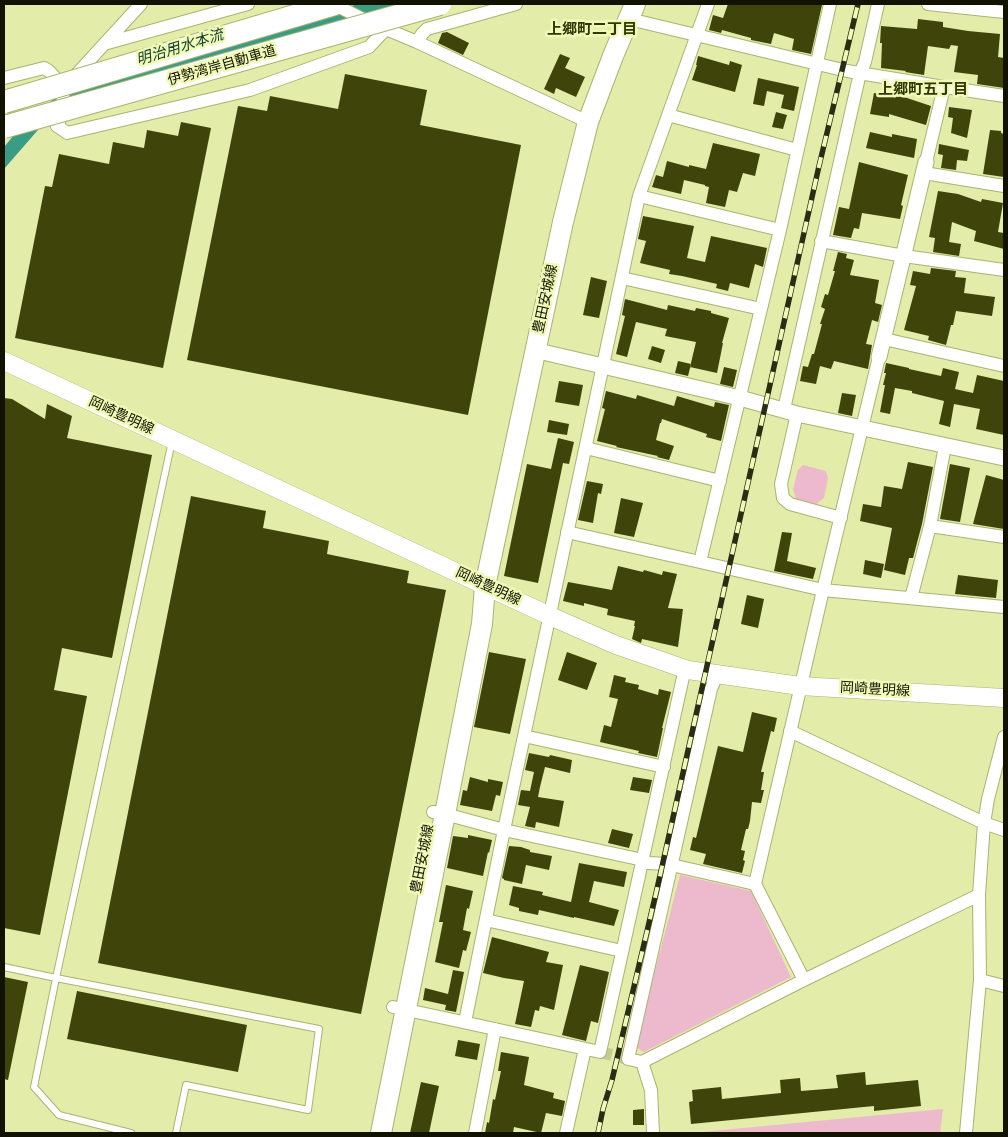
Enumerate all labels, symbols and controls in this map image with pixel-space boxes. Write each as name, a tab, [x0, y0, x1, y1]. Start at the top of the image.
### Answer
district label: 上郷町二丁目	[547, 21, 637, 39]
water label: 明治用水本流	[134, 26, 226, 70]
street label: 伊勢湾岸自動車道	[166, 42, 278, 90]
district label: 上郷町五丁目	[878, 81, 968, 99]
street label: 豊田安城線	[531, 263, 561, 335]
street label: 岡崎豊明線	[86, 394, 156, 438]
street label: 岡崎豊明線	[453, 565, 523, 609]
street label: 岡崎豊明線	[840, 680, 910, 700]
street label: 豊田安城線	[408, 823, 438, 895]

